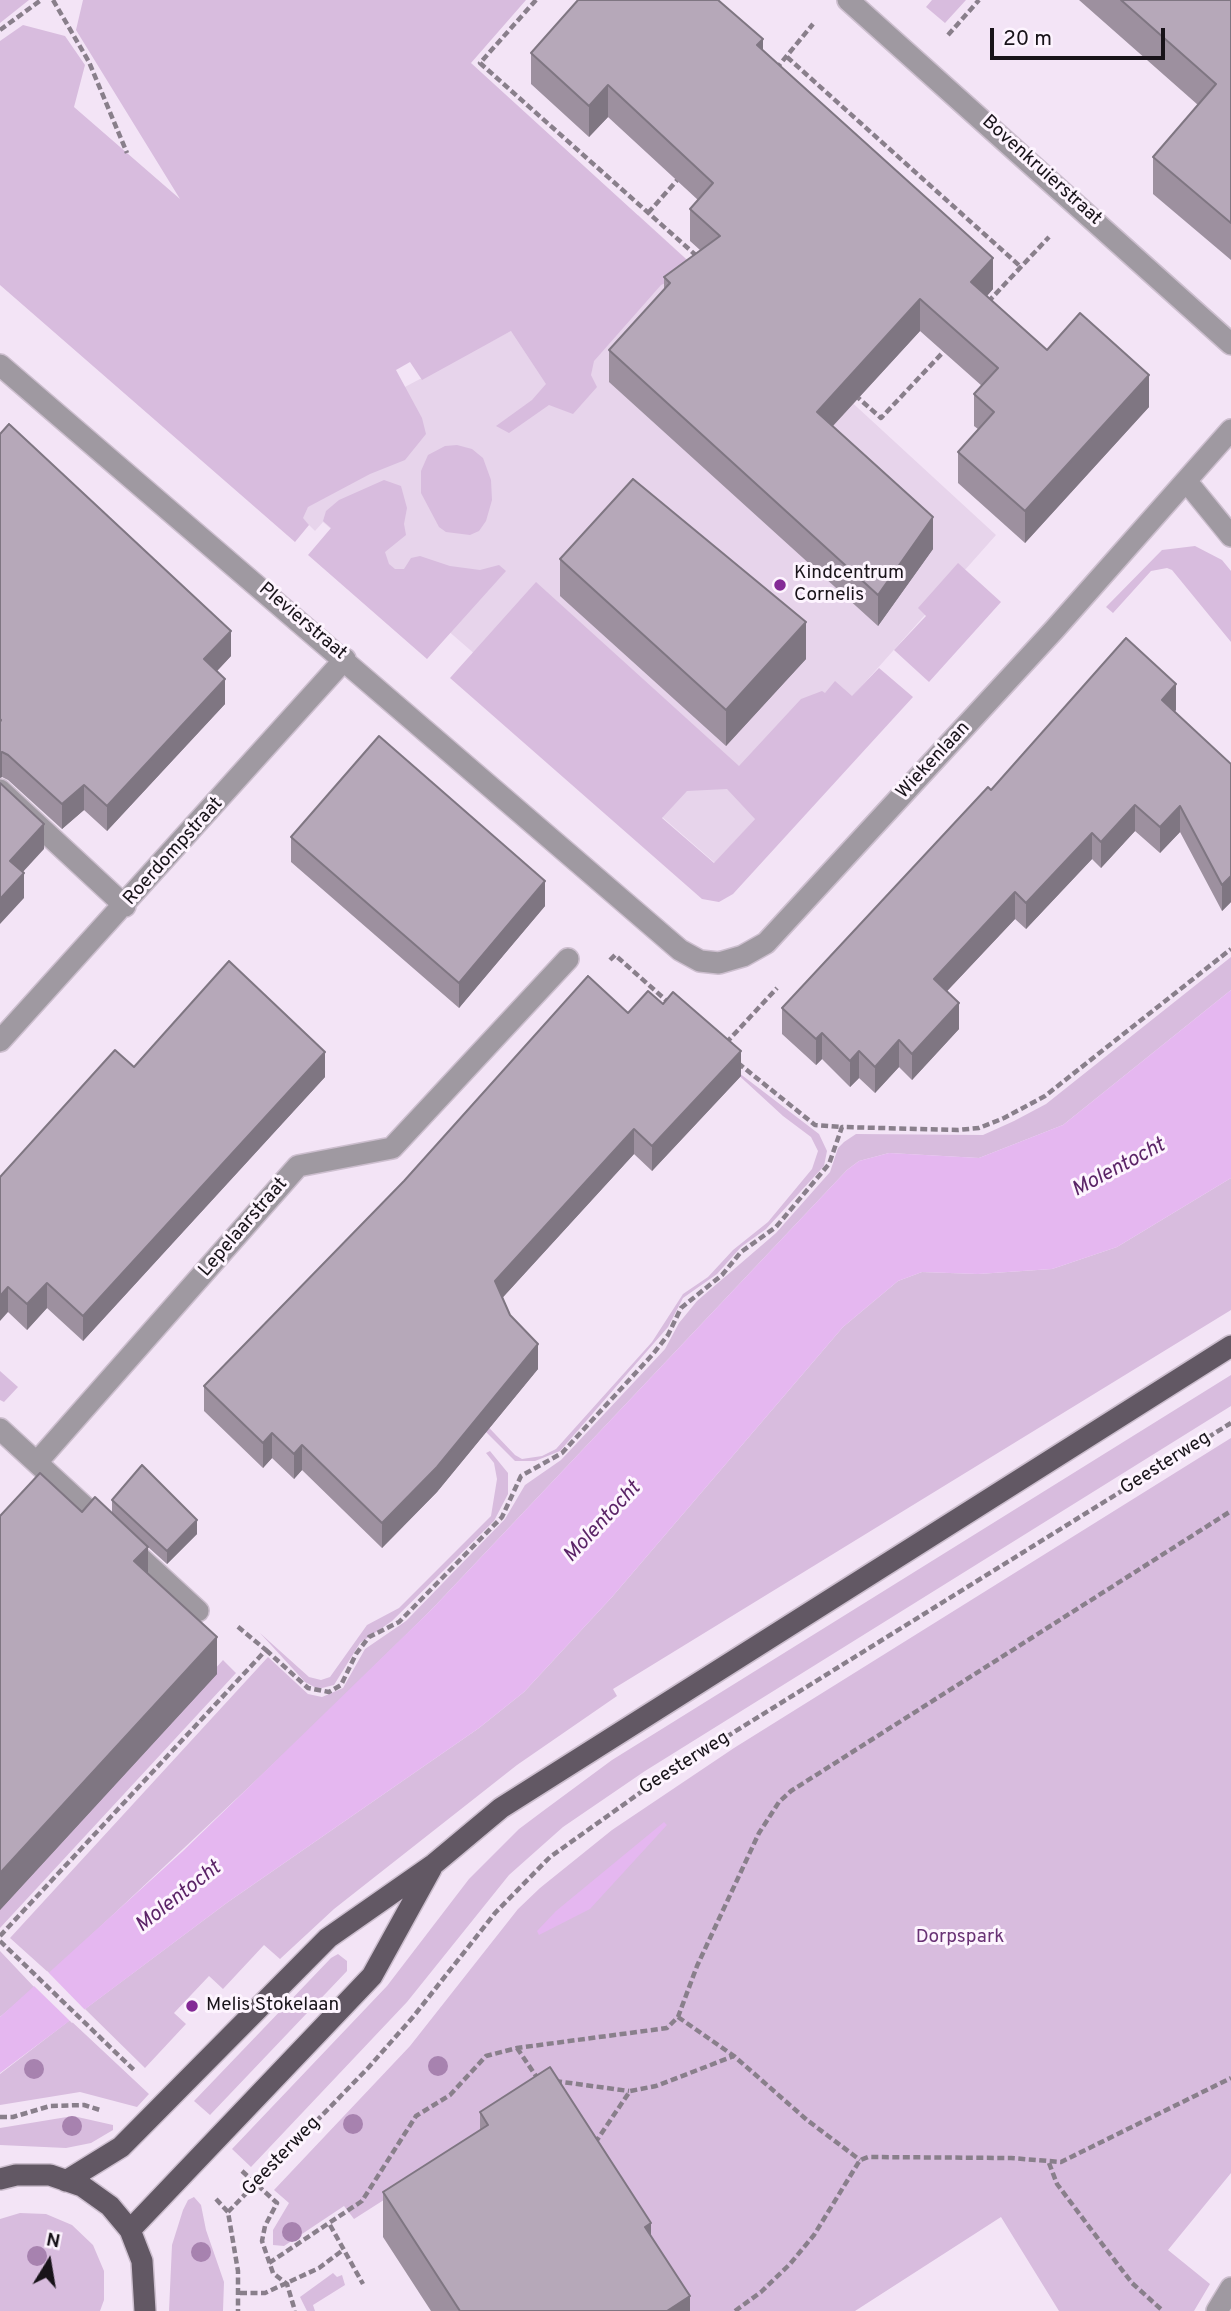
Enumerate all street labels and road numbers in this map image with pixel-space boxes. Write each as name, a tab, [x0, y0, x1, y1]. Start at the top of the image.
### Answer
street label: Bovenkruierstraat	[976, 111, 1106, 231]
street label: Plevierstraat	[253, 579, 351, 665]
street label: Wiekenlaan	[892, 718, 976, 804]
street label: Roerdompstraat	[119, 793, 229, 911]
street label: Lepelaarstraat	[195, 1174, 293, 1282]
street label: Geesterweg	[1117, 1427, 1215, 1501]
street label: Geesterweg	[636, 1727, 734, 1801]
street label: Geesterweg	[238, 2112, 326, 2202]

